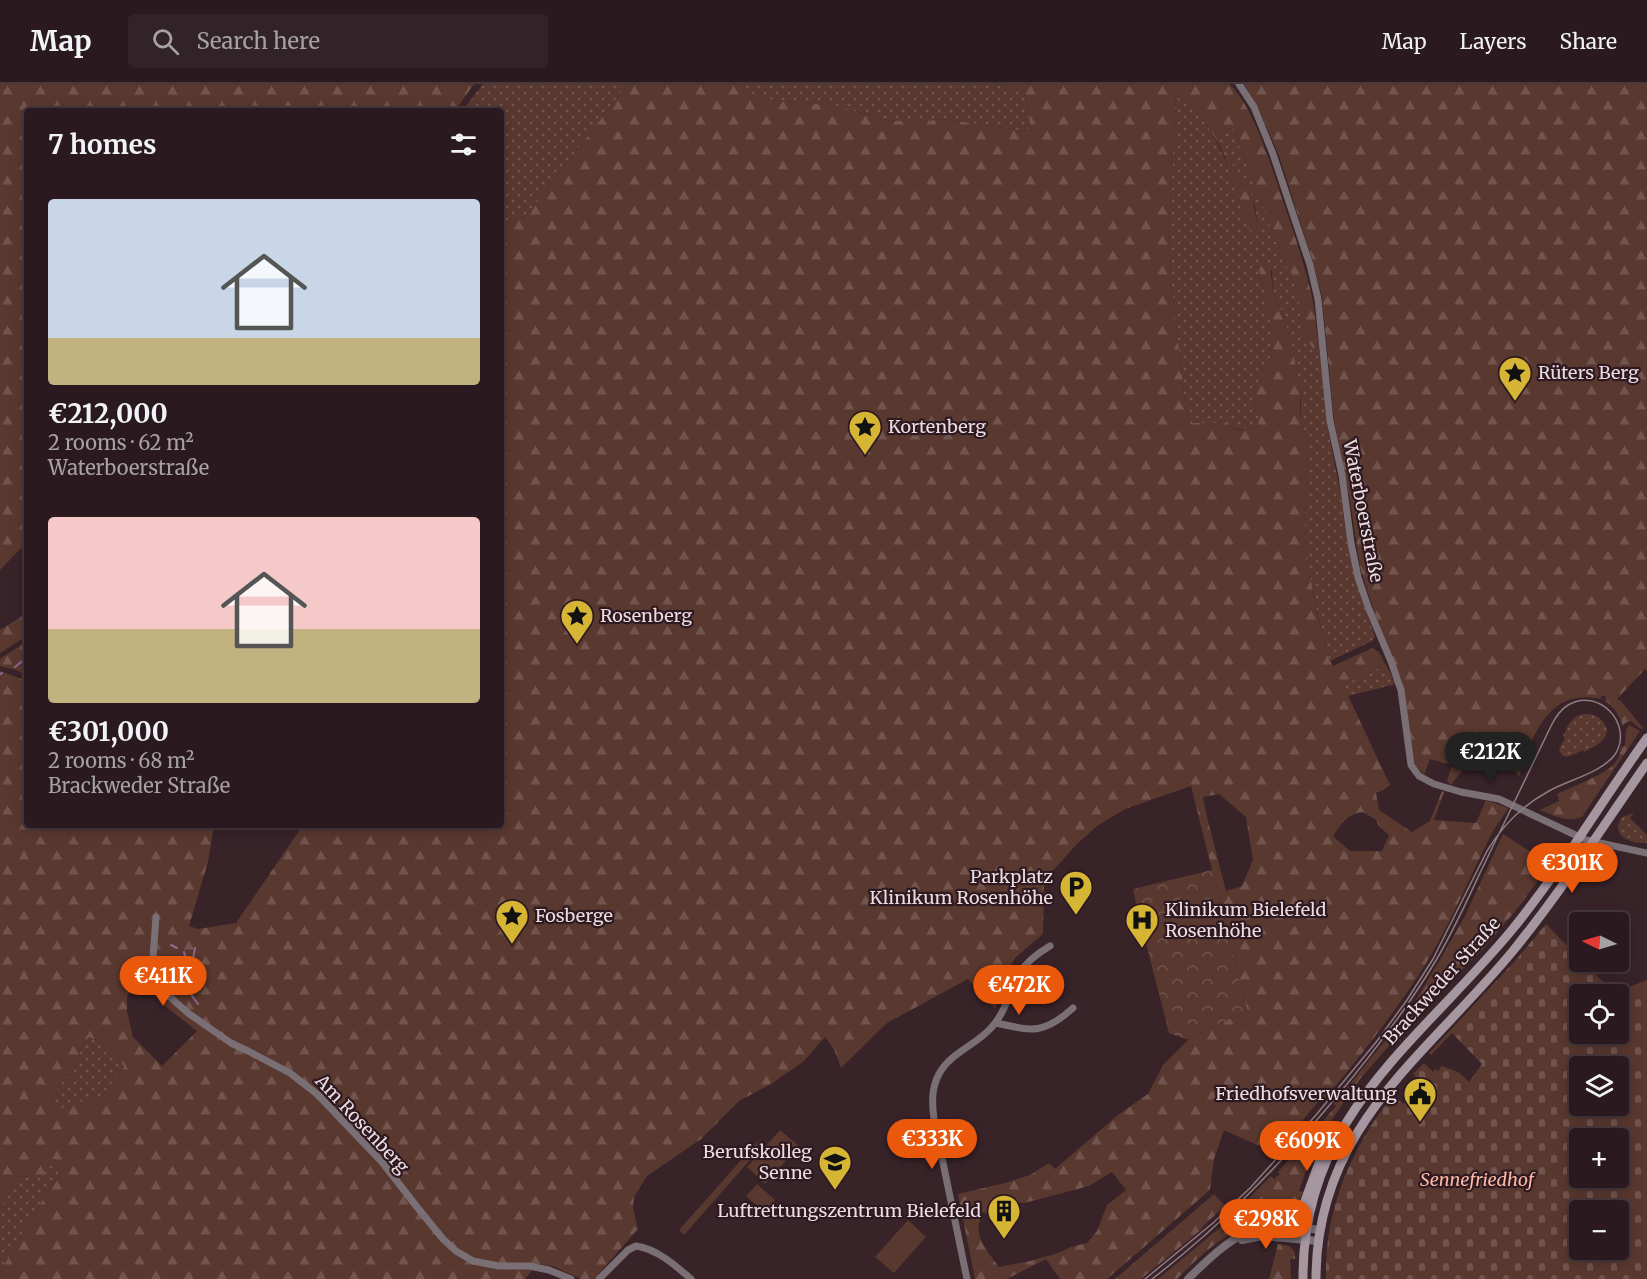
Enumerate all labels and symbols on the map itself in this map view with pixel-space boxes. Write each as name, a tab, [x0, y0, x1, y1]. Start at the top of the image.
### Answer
place icon: Rüters Berg	[1497, 355, 1533, 402]
place label: Rüters Berg	[1538, 361, 1639, 384]
place icon: Kortenberg	[847, 409, 883, 456]
place label: Kortenberg	[888, 415, 986, 438]
street label: Waterboerstraße	[1338, 437, 1389, 584]
place icon: Rosenberg	[559, 598, 595, 645]
place label: Rosenberg	[600, 604, 692, 627]
pin: €212K	[1448, 732, 1532, 783]
pin: €301K	[1530, 843, 1614, 894]
place label: Parkplatz Klinikum Rosenhöhe	[870, 865, 1053, 909]
parking icon: Parkplatz Klinikum Rosenhöhe	[1058, 869, 1094, 916]
place icon: Fosberge	[494, 898, 530, 945]
place label: Klinikum Bielefeld Rosenhöhe	[1165, 898, 1327, 942]
hospital icon: Klinikum Bielefeld Rosenhöhe	[1124, 902, 1160, 949]
place label: Fosberge	[535, 904, 613, 927]
street label: Brackweder Straße	[1378, 912, 1505, 1049]
north arrow	[1569, 912, 1629, 972]
pin: €411K	[121, 956, 205, 1007]
pin: €472K	[977, 965, 1061, 1016]
street label: Am Rosenberg	[310, 1069, 414, 1178]
public building icon: Friedhofsverwaltung	[1402, 1076, 1438, 1123]
place label: Friedhofsverwaltung	[1215, 1082, 1397, 1105]
pin: €333K	[890, 1119, 974, 1170]
pin: €609K	[1265, 1121, 1349, 1172]
place label: Berufskolleg Senne	[703, 1140, 812, 1184]
school or university icon: Berufskolleg Senne	[817, 1144, 853, 1191]
park label: Sennefriedhof	[1420, 1168, 1536, 1191]
building icon: Luftrettungszentrum Bielefeld	[986, 1193, 1022, 1240]
place label: Luftrettungszentrum Bielefeld	[717, 1199, 981, 1222]
pin: €298K	[1224, 1199, 1308, 1250]

